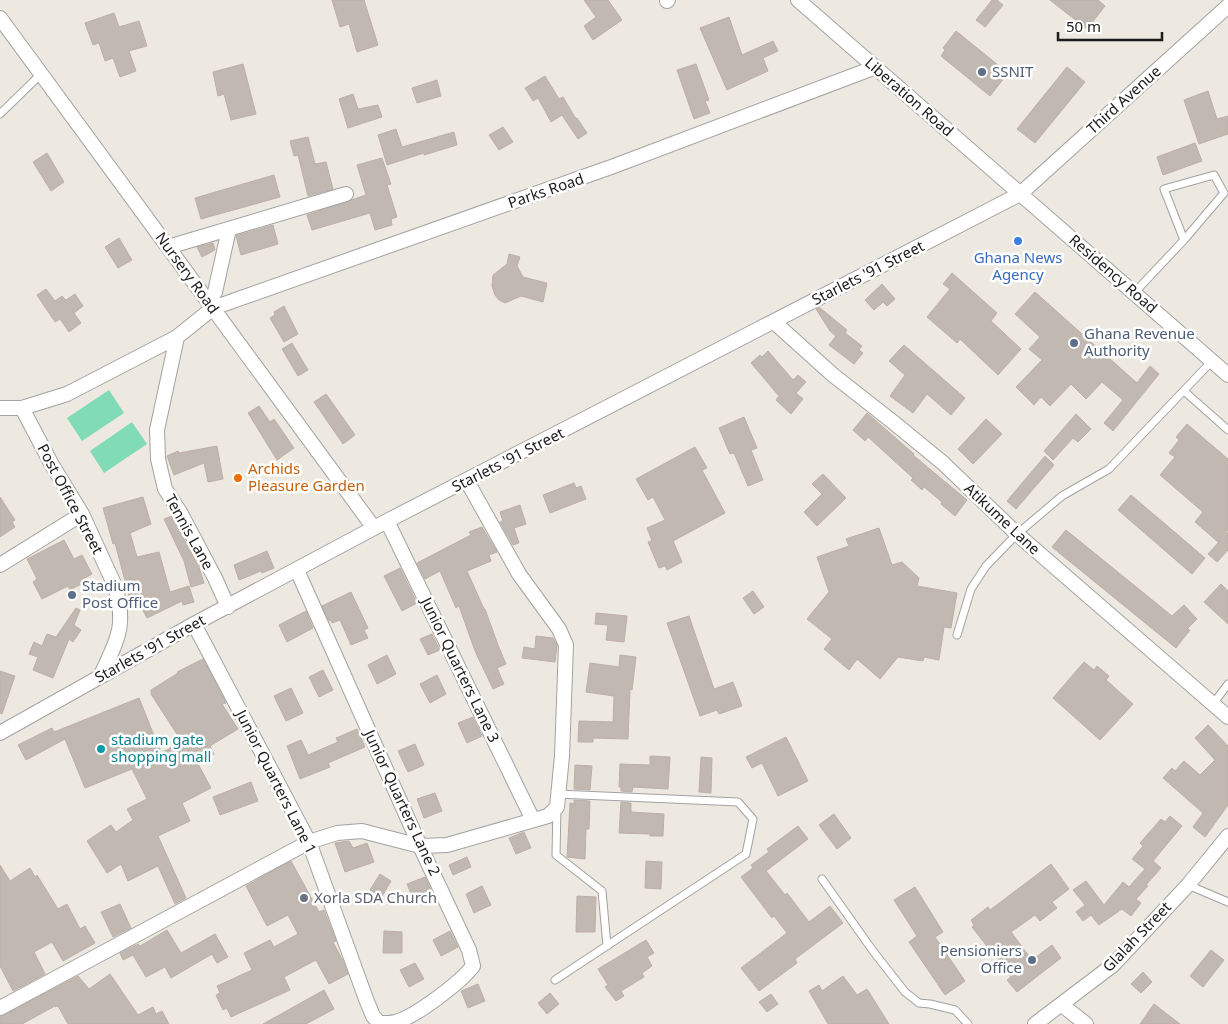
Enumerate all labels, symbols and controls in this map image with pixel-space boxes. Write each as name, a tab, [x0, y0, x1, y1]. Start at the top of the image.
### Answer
scale bar	[1058, 10, 1162, 42]
text: 50 m	[1066, 16, 1101, 36]
street label: Liberation Road	[861, 52, 958, 140]
place label: SSNIT	[992, 61, 1034, 81]
street label: Third Avenue	[1082, 61, 1165, 138]
marker: SSNIT	[976, 66, 988, 78]
street label: Parks Road	[505, 168, 586, 212]
street label: Nursery Road	[151, 228, 224, 317]
street label: Residency Road	[1065, 229, 1162, 317]
street label: Starlets '91 Street	[808, 235, 928, 309]
marker: Ghana News Agency	[1012, 235, 1024, 247]
place label: Ghana News Agency	[974, 247, 1062, 284]
place label: Ghana Revenue Authority	[1084, 323, 1195, 360]
marker: Ghana Revenue Authority	[1068, 337, 1080, 349]
street label: Starlets '91 Street	[448, 422, 568, 496]
street label: Post Office Street	[33, 440, 109, 558]
place label: Archids Pleasure Garden	[248, 458, 365, 495]
marker: Archids Pleasure Garden	[232, 472, 244, 484]
street label: Atikume Lane	[961, 478, 1045, 559]
street label: Tennis Lane	[161, 490, 219, 573]
place label: Stadium Post Office	[82, 575, 158, 612]
marker: Stadium Post Office	[66, 589, 78, 601]
street label: Junior Quarters Lane 3	[416, 592, 505, 745]
street label: Starlets '91 Street	[91, 609, 209, 687]
street label: Junior Quarters Lane 1	[231, 704, 322, 857]
street label: Junior Quarters Lane 2	[359, 725, 446, 879]
place label: stadium gate shopping mall	[111, 729, 211, 766]
marker: stadium gate shopping mall	[95, 743, 107, 755]
place label: Xorla SDA Church	[314, 887, 437, 907]
marker: Xorla SDA Church	[298, 892, 310, 904]
street label: Glalah Street	[1098, 896, 1175, 976]
place label: Pensioniers Office	[940, 940, 1022, 977]
marker: Pensioniers Office	[1026, 954, 1038, 966]

